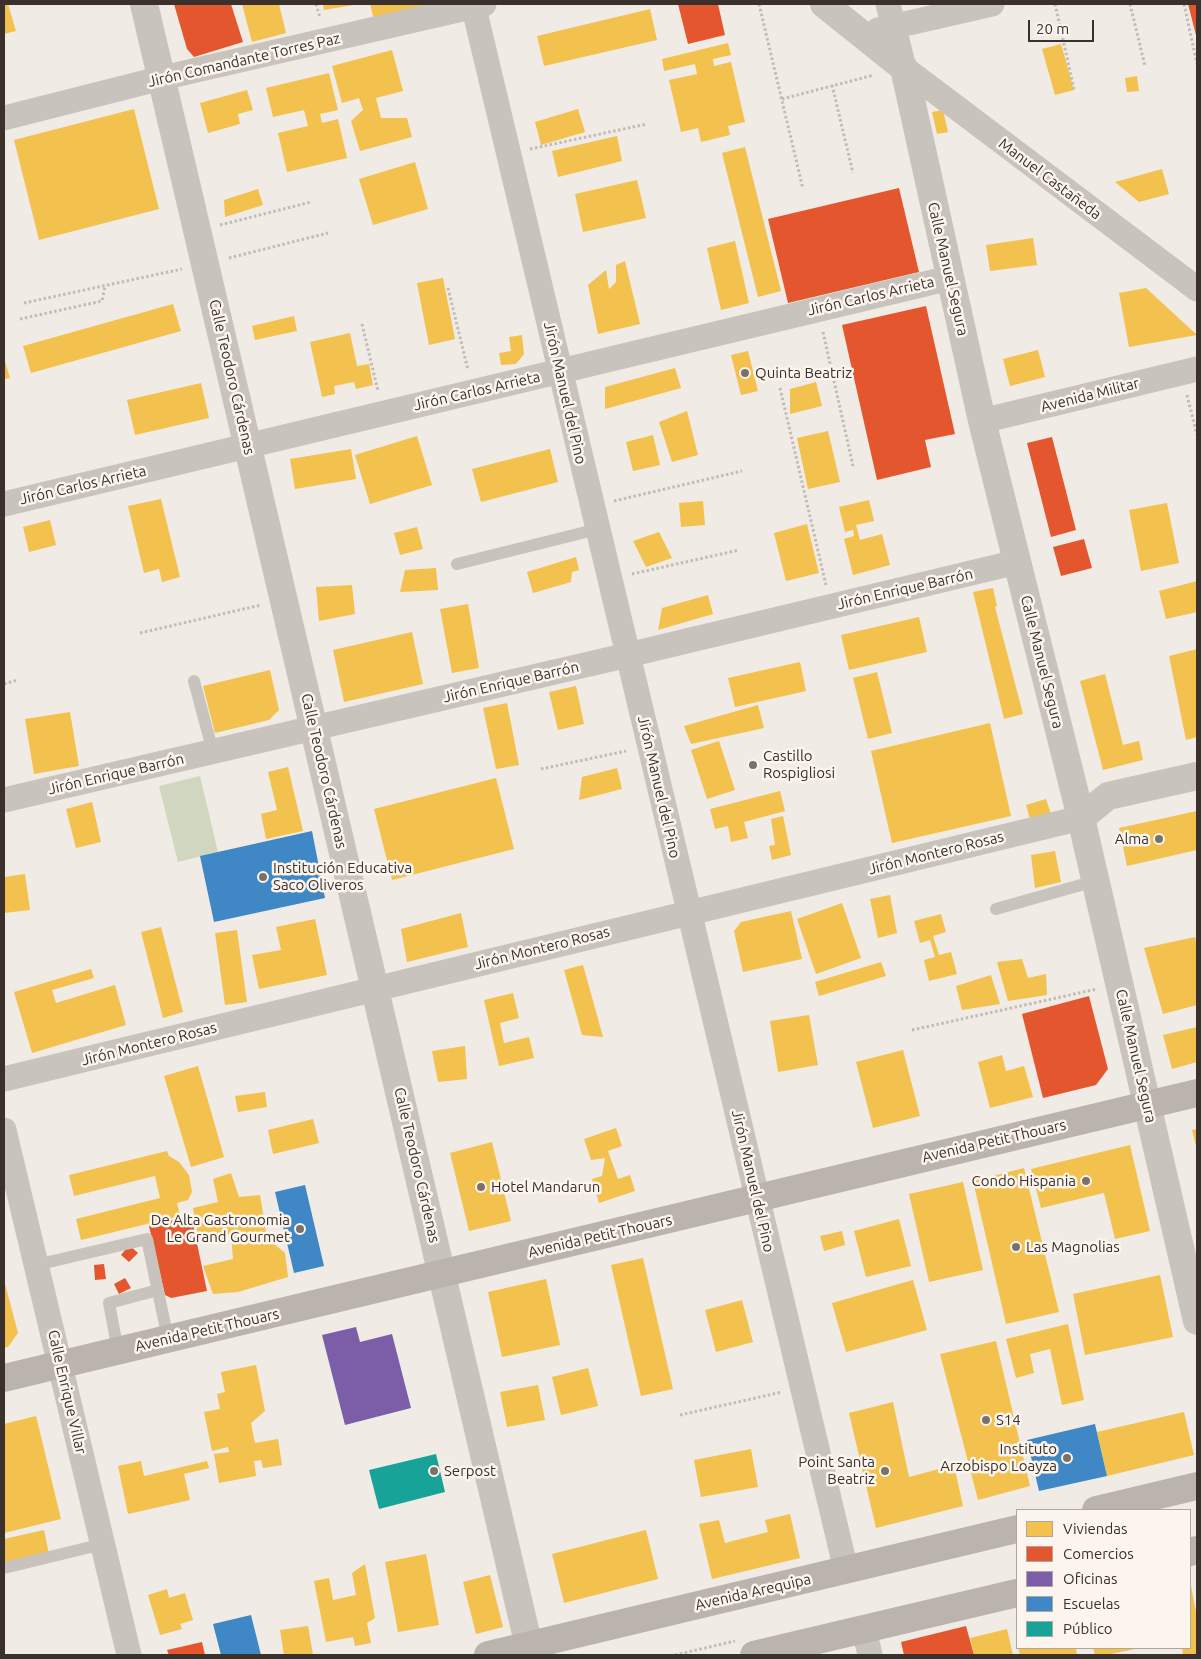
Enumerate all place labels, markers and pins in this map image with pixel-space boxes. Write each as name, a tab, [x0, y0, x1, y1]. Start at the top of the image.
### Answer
place label: Quinta Beatriz	[755, 364, 852, 382]
marker: Quinta Beatriz	[739, 367, 751, 379]
place label: Castillo Rospigliosi	[763, 747, 835, 782]
marker: Castillo Rospigliosi	[747, 759, 759, 771]
place label: Alma	[1115, 830, 1149, 848]
marker: Alma	[1153, 833, 1165, 845]
place label: Institución Educativa Saco Oliveros	[273, 859, 412, 894]
marker: Institución Educativa Saco Oliveros	[257, 871, 269, 883]
place label: Condo Hispania	[971, 1172, 1076, 1190]
marker: Condo Hispania	[1080, 1175, 1092, 1187]
place label: Hotel Mandarun	[491, 1178, 600, 1196]
marker: Hotel Mandarun	[475, 1181, 487, 1193]
place label: De Alta Gastronomia Le Grand Gourmet	[151, 1211, 290, 1246]
marker: De Alta Gastronomia Le Grand Gourmet	[294, 1223, 306, 1235]
place label: Las Magnolias	[1026, 1238, 1120, 1256]
marker: Las Magnolias	[1010, 1241, 1022, 1253]
place label: S14	[996, 1411, 1021, 1429]
marker: S14	[980, 1414, 992, 1426]
place label: Instituto Arzobispo Loayza	[940, 1440, 1057, 1475]
marker: Instituto Arzobispo Loayza	[1061, 1452, 1073, 1464]
place label: Point Santa Beatriz	[798, 1453, 875, 1488]
place label: Serpost	[444, 1462, 496, 1480]
marker: Serpost	[428, 1465, 440, 1477]
marker: Point Santa Beatriz	[879, 1465, 891, 1477]

